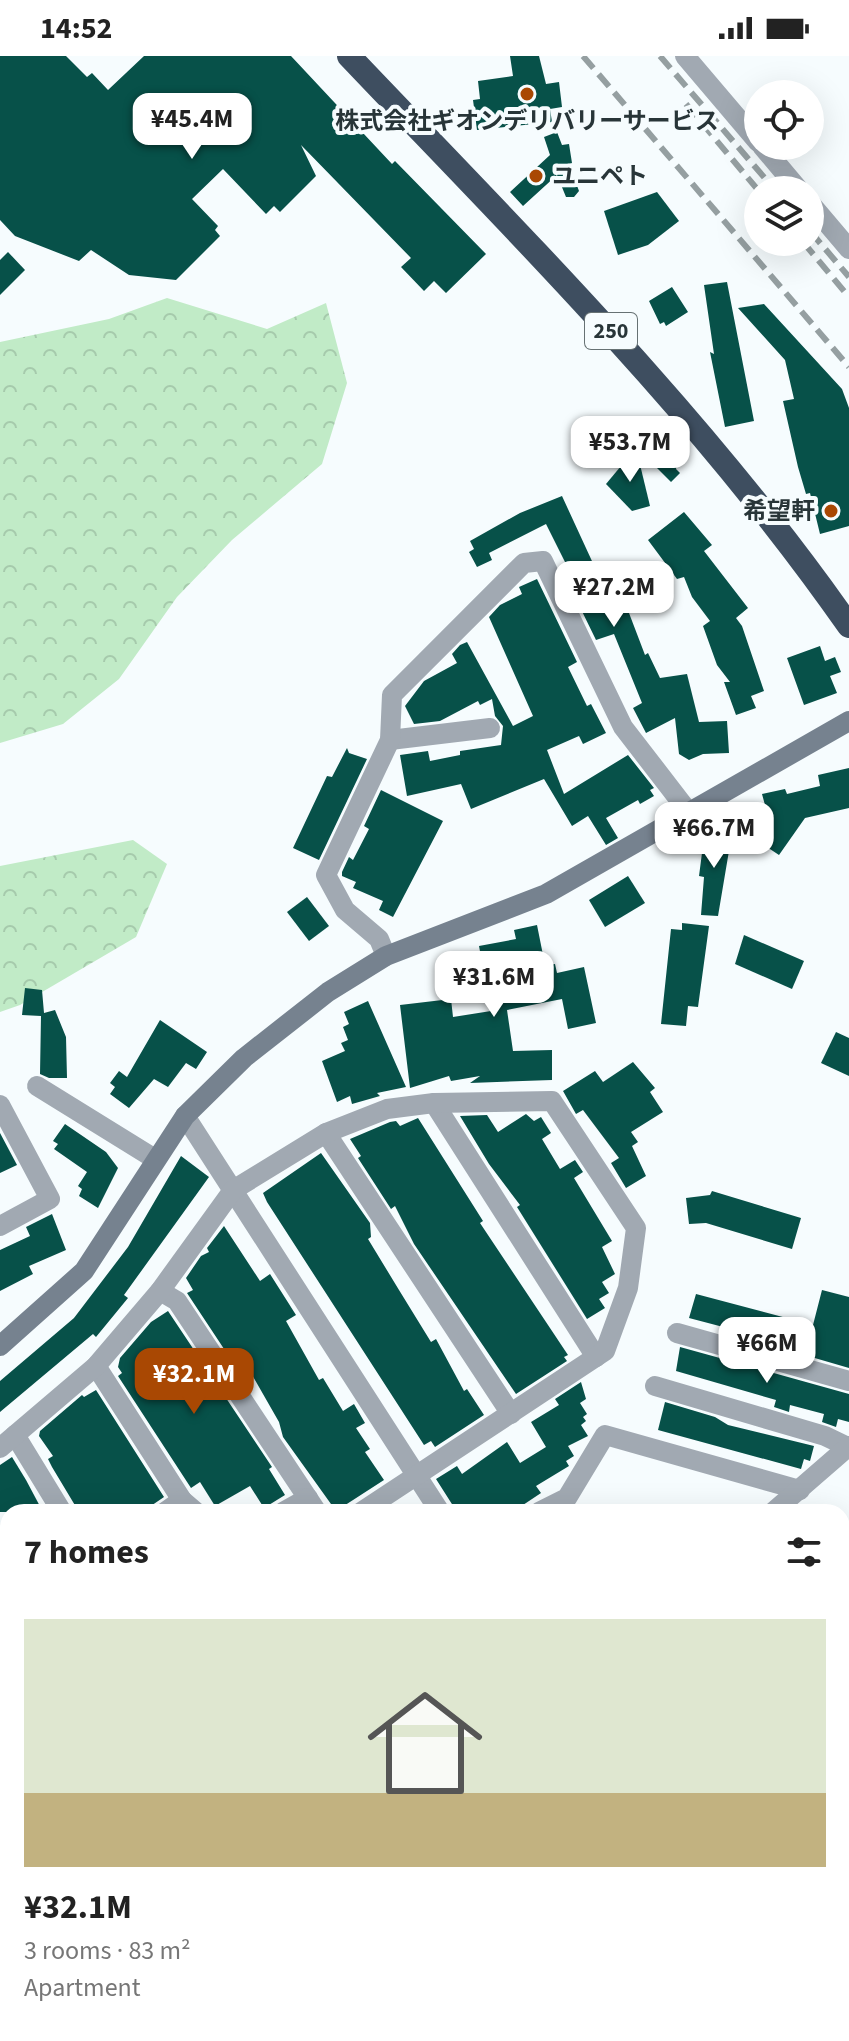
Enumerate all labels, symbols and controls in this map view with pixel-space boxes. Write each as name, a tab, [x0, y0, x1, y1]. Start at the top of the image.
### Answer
text: 14:52	[40, 7, 112, 50]
map controls	[744, 80, 824, 256]
button: locate	[744, 80, 824, 160]
marker: 株式会社ギオンデリバリーサービス	[518, 85, 536, 103]
pin: ¥45.4M	[127, 93, 257, 161]
text: ¥45.4M	[151, 100, 233, 137]
place label: 株式会社ギオンデリバリーサービス	[335, 104, 719, 139]
place label: ユニペト	[552, 159, 648, 194]
marker: ユニペト	[527, 167, 545, 185]
button: layers	[744, 176, 824, 256]
road number: 250	[585, 313, 637, 349]
pin: ¥53.7M	[565, 416, 695, 484]
text: ¥53.7M	[589, 423, 671, 460]
place label: 希望軒	[743, 494, 815, 529]
marker: 希望軒	[822, 502, 840, 520]
pin: ¥27.2M	[549, 561, 679, 629]
text: ¥27.2M	[573, 568, 655, 605]
pin: ¥66.7M	[649, 802, 779, 870]
text: ¥66.7M	[673, 809, 755, 846]
pin: ¥31.6M	[429, 951, 559, 1019]
text: ¥31.6M	[453, 958, 535, 995]
pin: ¥66M	[720, 1317, 814, 1385]
text: ¥66M	[737, 1324, 798, 1361]
pin: ¥32.1M	[129, 1348, 259, 1416]
text: ¥32.1M	[153, 1355, 235, 1392]
text: 7 homes	[24, 1528, 149, 1577]
icon: filters	[782, 1530, 826, 1574]
icon: home	[353, 1671, 497, 1815]
text: ¥32.1M	[24, 1883, 132, 1932]
text: 3 rooms · 83 m²	[24, 1932, 191, 1969]
text: Apartment	[24, 1969, 141, 2006]

